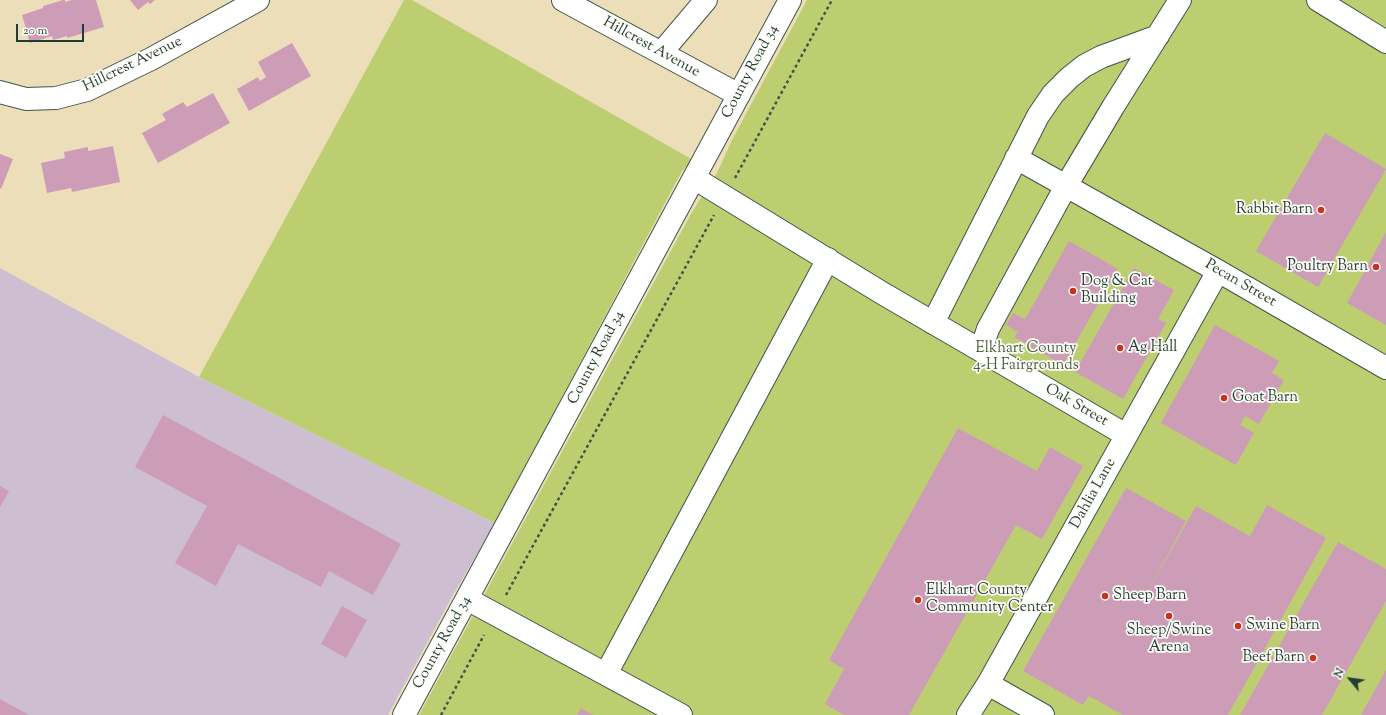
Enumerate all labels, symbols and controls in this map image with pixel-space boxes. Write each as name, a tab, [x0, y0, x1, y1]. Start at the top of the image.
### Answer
street label: Hillcrest Avenue	[599, 14, 703, 82]
scale bar	[18, 16, 86, 42]
text: 20 m	[23, 22, 47, 40]
street label: County Road 34	[719, 22, 783, 122]
street label: Hillcrest Avenue	[80, 33, 186, 97]
place label: Rabbit Barn	[1236, 201, 1313, 219]
marker: Rabbit Barn	[1316, 205, 1326, 215]
street label: Pecan Street	[1201, 256, 1279, 312]
place label: Poultry Barn	[1287, 258, 1368, 276]
marker: Poultry Barn	[1371, 262, 1381, 272]
place label: Dog & Cat Building	[1081, 273, 1153, 308]
marker: Dog & Cat Building	[1068, 286, 1078, 296]
street label: County Road 34	[565, 308, 629, 408]
place label: Ag Hall	[1128, 339, 1178, 357]
park label: Elkhart County 4-H Fairgrounds	[973, 340, 1079, 375]
marker: Ag Hall	[1115, 343, 1125, 353]
street label: Oak Street	[1041, 381, 1111, 431]
place label: Goat Barn	[1232, 389, 1298, 407]
marker: Goat Barn	[1219, 393, 1229, 403]
street label: Dahlia Lane	[1067, 456, 1121, 532]
place label: Elkhart County Community Center	[926, 582, 1053, 617]
place label: Sheep Barn	[1113, 587, 1187, 605]
marker: Sheep Barn	[1100, 591, 1110, 601]
street label: County Road 34	[410, 593, 476, 693]
marker: Elkhart County Community Center	[913, 595, 923, 605]
marker: Sheep/Swine Arena	[1164, 611, 1174, 621]
place label: Swine Barn	[1246, 617, 1320, 635]
marker: Swine Barn	[1233, 621, 1243, 631]
place label: Sheep/Swine Arena	[1126, 622, 1212, 657]
place label: Beef Barn	[1243, 649, 1305, 667]
marker: Beef Barn	[1308, 653, 1318, 663]
north arrow	[1330, 659, 1370, 699]
text: N	[1330, 665, 1349, 681]

